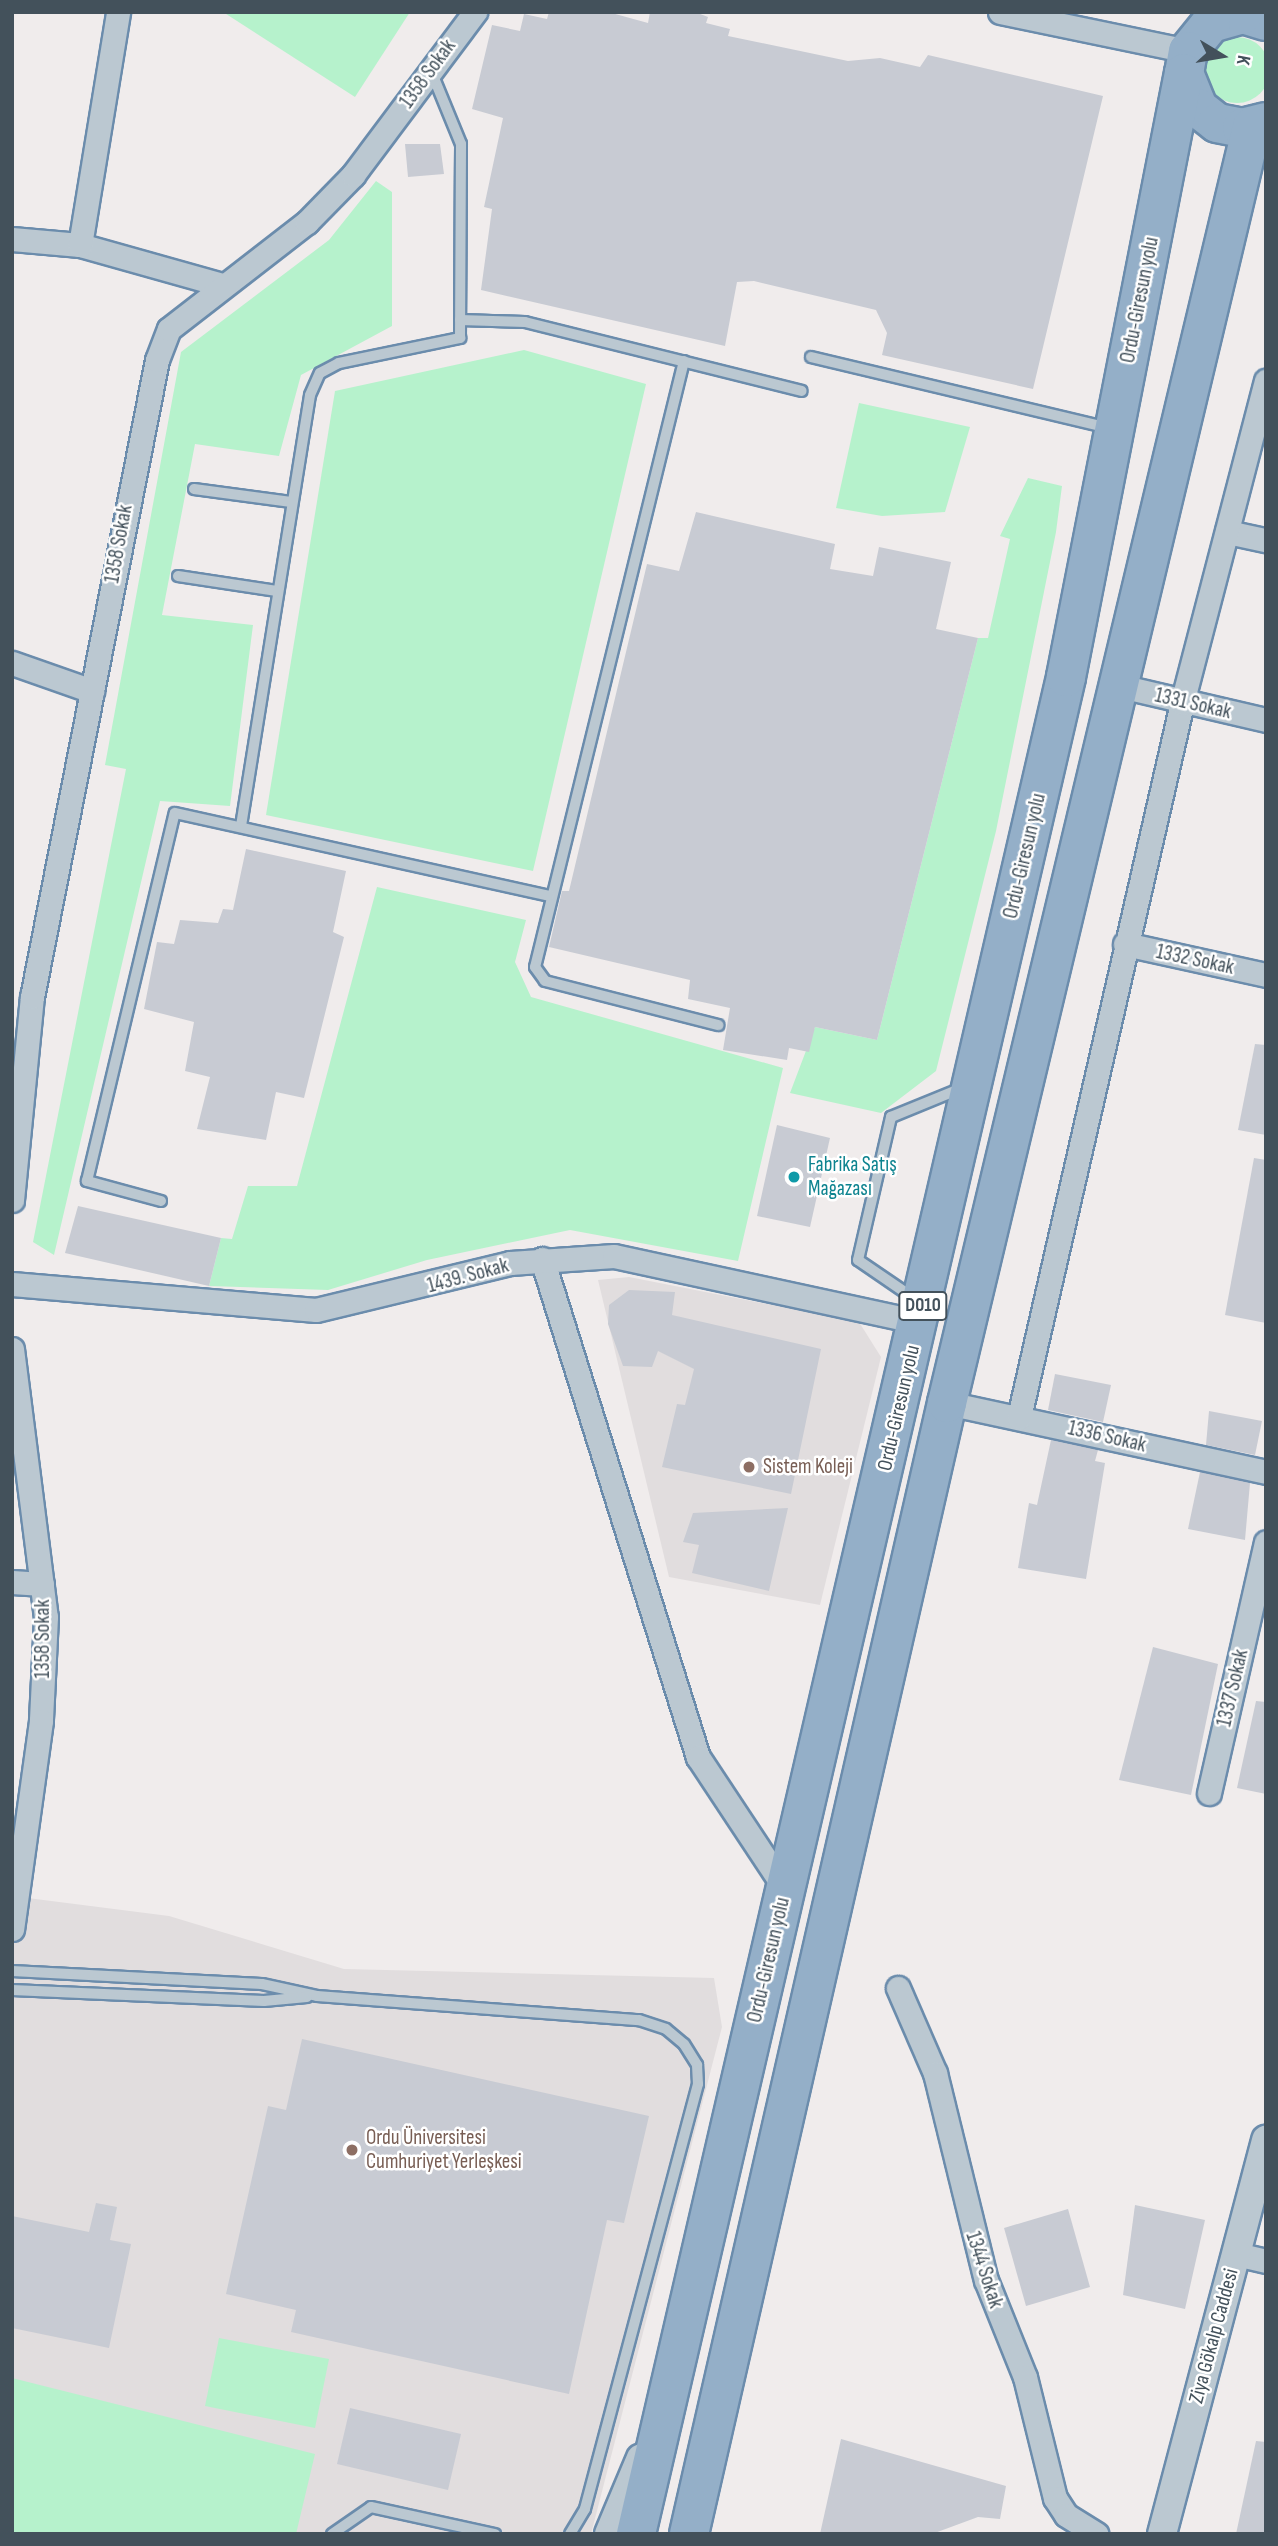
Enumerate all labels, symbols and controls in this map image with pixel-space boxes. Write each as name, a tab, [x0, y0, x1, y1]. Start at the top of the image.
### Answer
north arrow	[1187, 21, 1257, 91]
street label: 1358 Sokak	[395, 35, 461, 113]
text: K	[1231, 53, 1255, 67]
street label: Ordu-Giresun yolu	[1115, 235, 1165, 365]
street label: 1358 Sokak	[100, 503, 138, 585]
street label: 1331 Sokak	[1152, 683, 1234, 725]
street label: Ordu-Giresun yolu	[998, 791, 1052, 921]
street label: 1332 Sokak	[1154, 939, 1236, 981]
place label: Fabrika Satış Mağazası	[808, 1152, 897, 1202]
marker: Fabrika Satış Mağazası	[786, 1169, 802, 1185]
street label: 1439. Sokak	[425, 1253, 511, 1299]
road number: D010	[897, 1290, 949, 1322]
street label: Ordu-Giresun yolu	[872, 1343, 926, 1473]
street label: 1336 Sokak	[1066, 1416, 1148, 1458]
place label: Sistem Koleji	[763, 1454, 853, 1480]
marker: Sistem Koleji	[741, 1459, 757, 1475]
street label: 1358 Sokak	[30, 1600, 56, 1678]
street label: 1337 Sokak	[1212, 1647, 1254, 1729]
street label: Ordu-Giresun yolu	[742, 1895, 796, 2025]
place label: Ordu Üniversitesi Cumhuriyet Yerleşkesi	[366, 2125, 522, 2175]
marker: Ordu Üniversitesi Cumhuriyet Yerleşkesi	[344, 2142, 360, 2158]
street label: 1344 Sokak	[960, 2229, 1008, 2311]
street label: Ziya Gökalp Caddesi	[1184, 2266, 1244, 2406]

